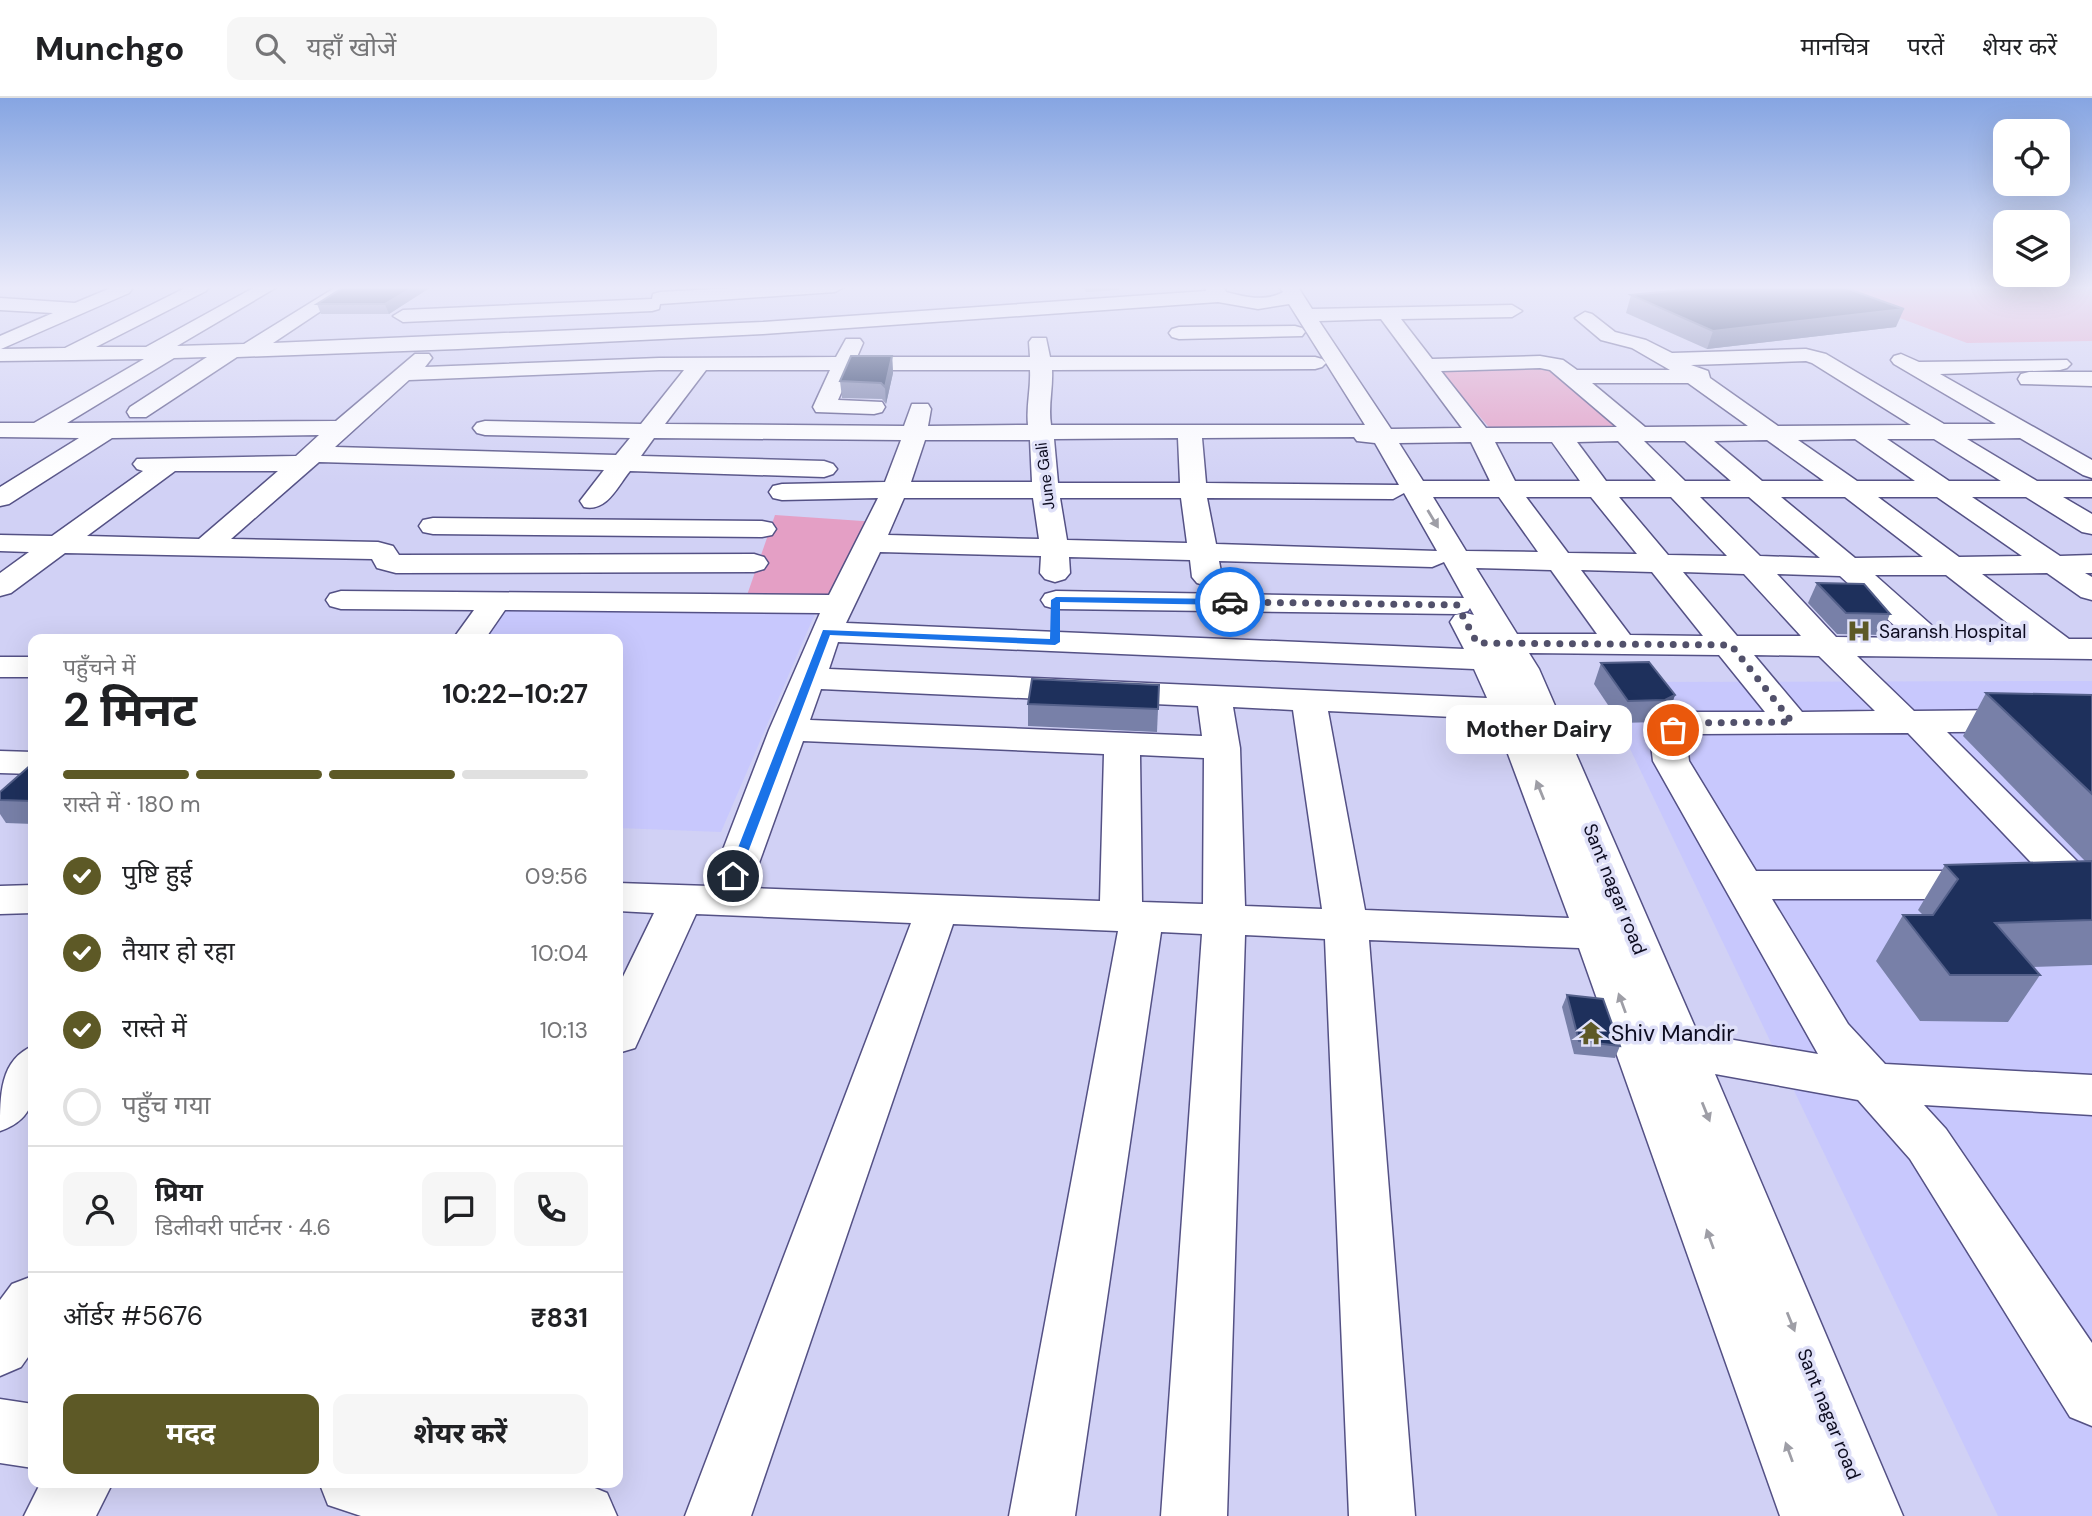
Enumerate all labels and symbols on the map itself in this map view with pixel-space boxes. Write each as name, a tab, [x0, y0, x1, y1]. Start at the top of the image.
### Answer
street label: June Gali	[1030, 441, 1060, 511]
one-way arrow	[1427, 509, 1439, 529]
courier	[1195, 567, 1265, 637]
hospital icon: Saransh Hospital	[1845, 617, 1873, 645]
place label: Saransh Hospital	[1879, 619, 2026, 644]
pin	[1643, 700, 1703, 760]
callout: Mother Dairy	[1446, 706, 1631, 754]
one-way arrow	[1535, 780, 1546, 801]
street label: Sant nagar road	[1577, 820, 1653, 958]
pin	[703, 846, 763, 906]
one-way arrow	[1616, 992, 1627, 1013]
place label: Shiv Mandir	[1611, 1018, 1735, 1048]
temple icon: Shiv Mandir	[1577, 1019, 1605, 1047]
one-way arrow	[1700, 1101, 1711, 1122]
one-way arrow	[1704, 1228, 1715, 1249]
one-way arrow	[1786, 1312, 1797, 1333]
street label: Sant nagar road	[1791, 1345, 1867, 1483]
one-way arrow	[1783, 1442, 1794, 1463]

